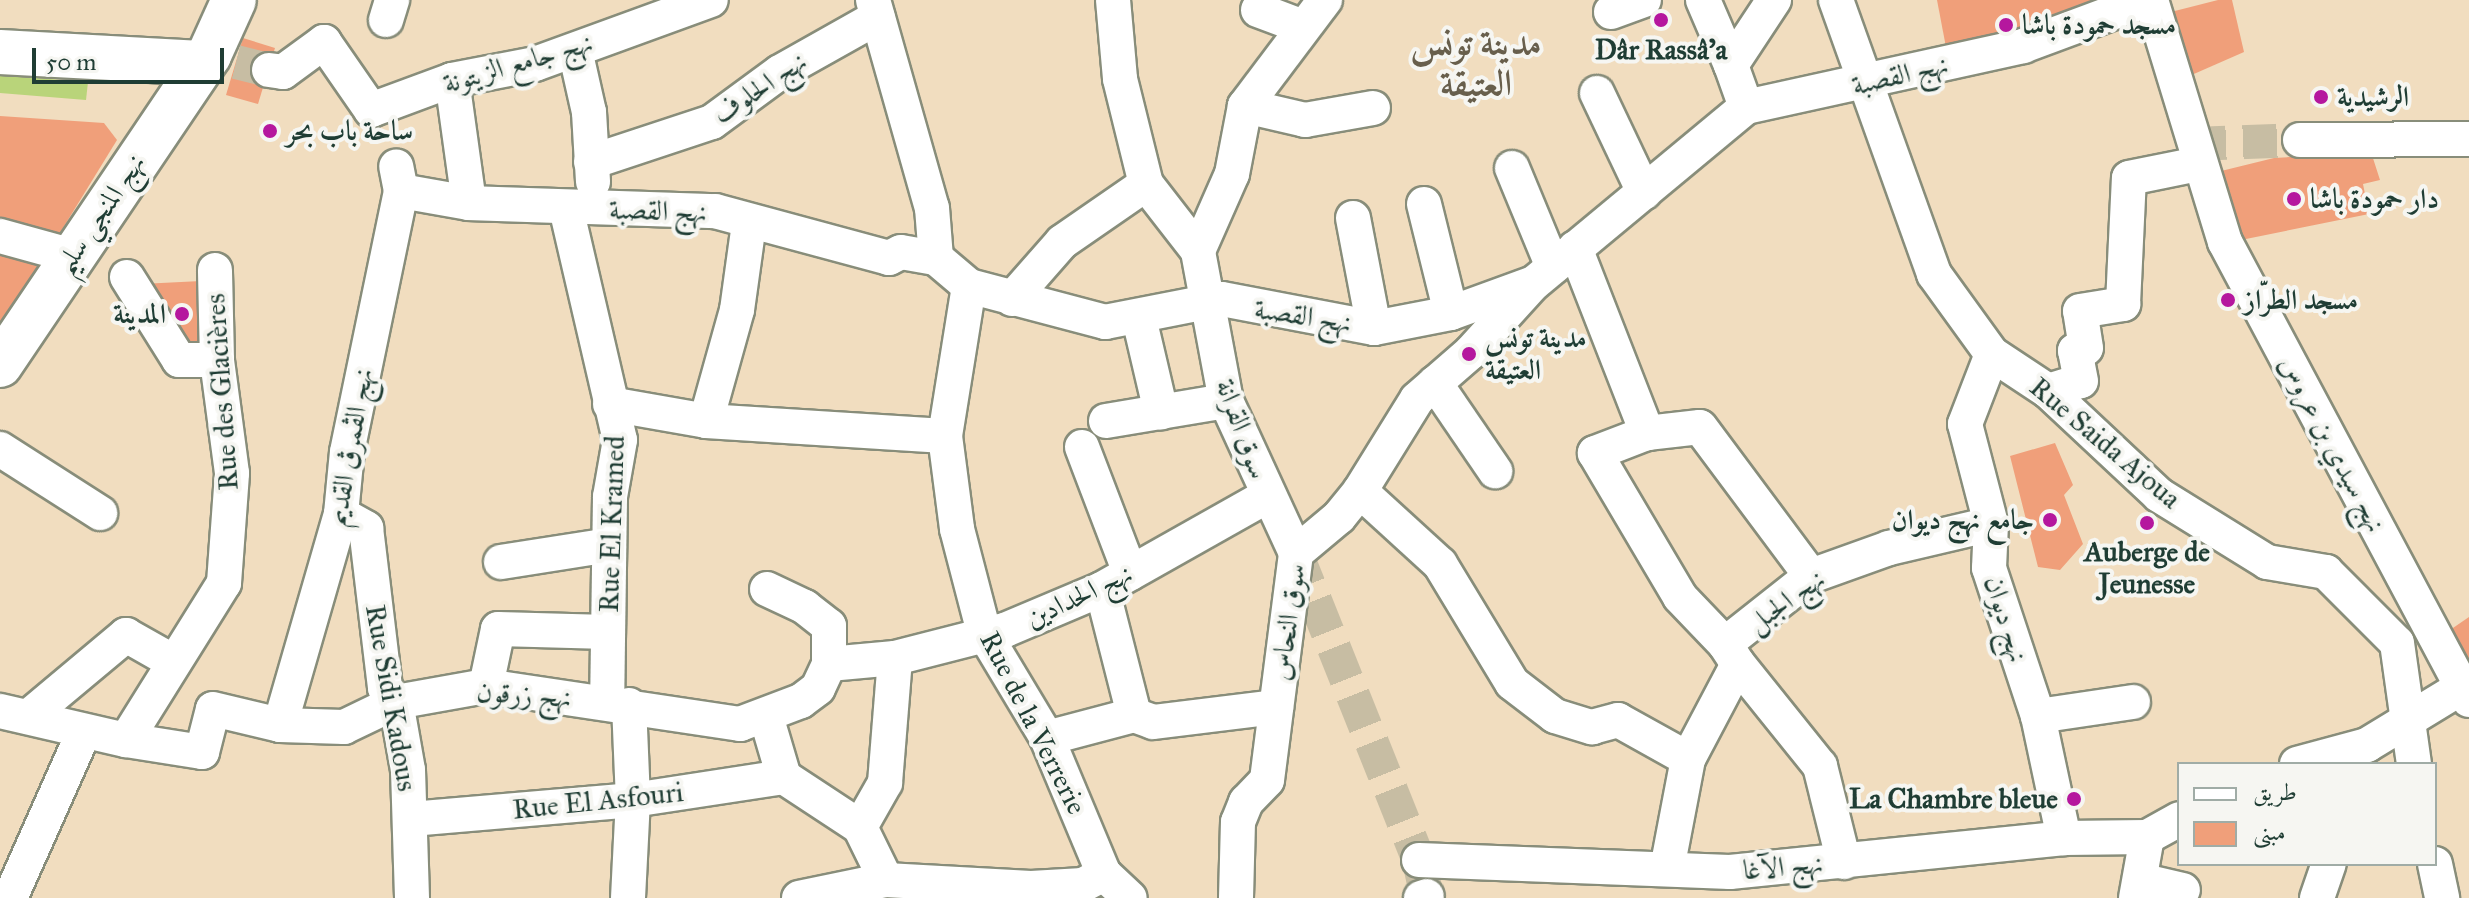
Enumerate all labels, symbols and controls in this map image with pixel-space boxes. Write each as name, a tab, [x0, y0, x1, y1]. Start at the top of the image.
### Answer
place label: مسجد حمودة باشا	[2022, 8, 2176, 42]
marker: Dâr Rassâ'a	[1652, 11, 1670, 29]
marker: مسجد حمودة باشا	[1997, 16, 2015, 34]
district label: مدينة تونس العتيقة	[1411, 20, 1541, 105]
street label: نهج جامع الزيتونة	[439, 26, 597, 100]
scale bar	[36, 32, 228, 82]
place label: Dâr Rassâ'a	[1595, 33, 1727, 67]
street label: نهج الحلوف	[707, 44, 813, 132]
text: 50 m	[46, 47, 96, 77]
street label: نهج القصبة	[1848, 48, 1952, 102]
place label: الرشيدية	[2337, 80, 2409, 114]
marker: الرشيدية	[2312, 88, 2330, 106]
place label: ساحة باب بحر	[286, 114, 413, 148]
marker: ساحة باب بحر	[261, 122, 279, 140]
street label: نهج المنجي سليم	[47, 147, 153, 281]
place label: دار حمودة باشا	[2310, 182, 2439, 216]
marker: دار حمودة باشا	[2285, 190, 2303, 208]
street label: نهج القصبة	[608, 192, 708, 230]
place label: مسجد الطرّاز	[2244, 283, 2358, 317]
marker: مسجد الطرّاز	[2219, 291, 2237, 309]
street label: نهج القصبة	[1252, 292, 1354, 340]
street label: Rue des Glacières	[198, 293, 246, 491]
place label: المدينة	[113, 297, 166, 331]
marker: المدينة	[173, 305, 191, 323]
place label: مدينة تونس العتيقة	[1485, 321, 1587, 387]
marker: مدينة تونس العتيقة	[1460, 345, 1478, 363]
street label: نهج سيدي بن عروس	[2271, 350, 2393, 538]
street label: نهج الڨمرڨ القديم	[320, 366, 380, 528]
street label: Rue Saida Ajoua	[2023, 370, 2187, 516]
street label: سوق القرانة	[1208, 374, 1276, 484]
street label: Rue El Kramed	[592, 435, 632, 613]
place label: جامع نهج ديوان	[1891, 503, 2034, 537]
marker: جامع نهج ديوان	[2041, 511, 2059, 529]
marker: Auberge de Jeunesse	[2138, 514, 2156, 532]
place label: Auberge de Jeunesse	[2084, 535, 2210, 601]
street label: نهج الحدادين	[1020, 557, 1138, 635]
street label: سوق النحاس	[1263, 561, 1313, 683]
street label: نهج الجبل	[1741, 562, 1831, 640]
street label: نهج ديوان	[1977, 572, 2035, 666]
street label: Rue Sidi Kadous	[358, 602, 424, 794]
street label: Rue de la Verrerie	[972, 626, 1094, 820]
street label: نهج زرقون	[475, 675, 573, 715]
legend	[2177, 762, 2437, 866]
street label: Rue El Asfouri	[511, 775, 685, 827]
text: طريق	[2253, 777, 2297, 807]
place label: La Chambre bleue	[1849, 782, 2058, 816]
marker: La Chambre bleue	[2065, 790, 2083, 808]
text: مبنى	[2253, 817, 2286, 847]
street label: نهج الآغا	[1742, 847, 1824, 887]

